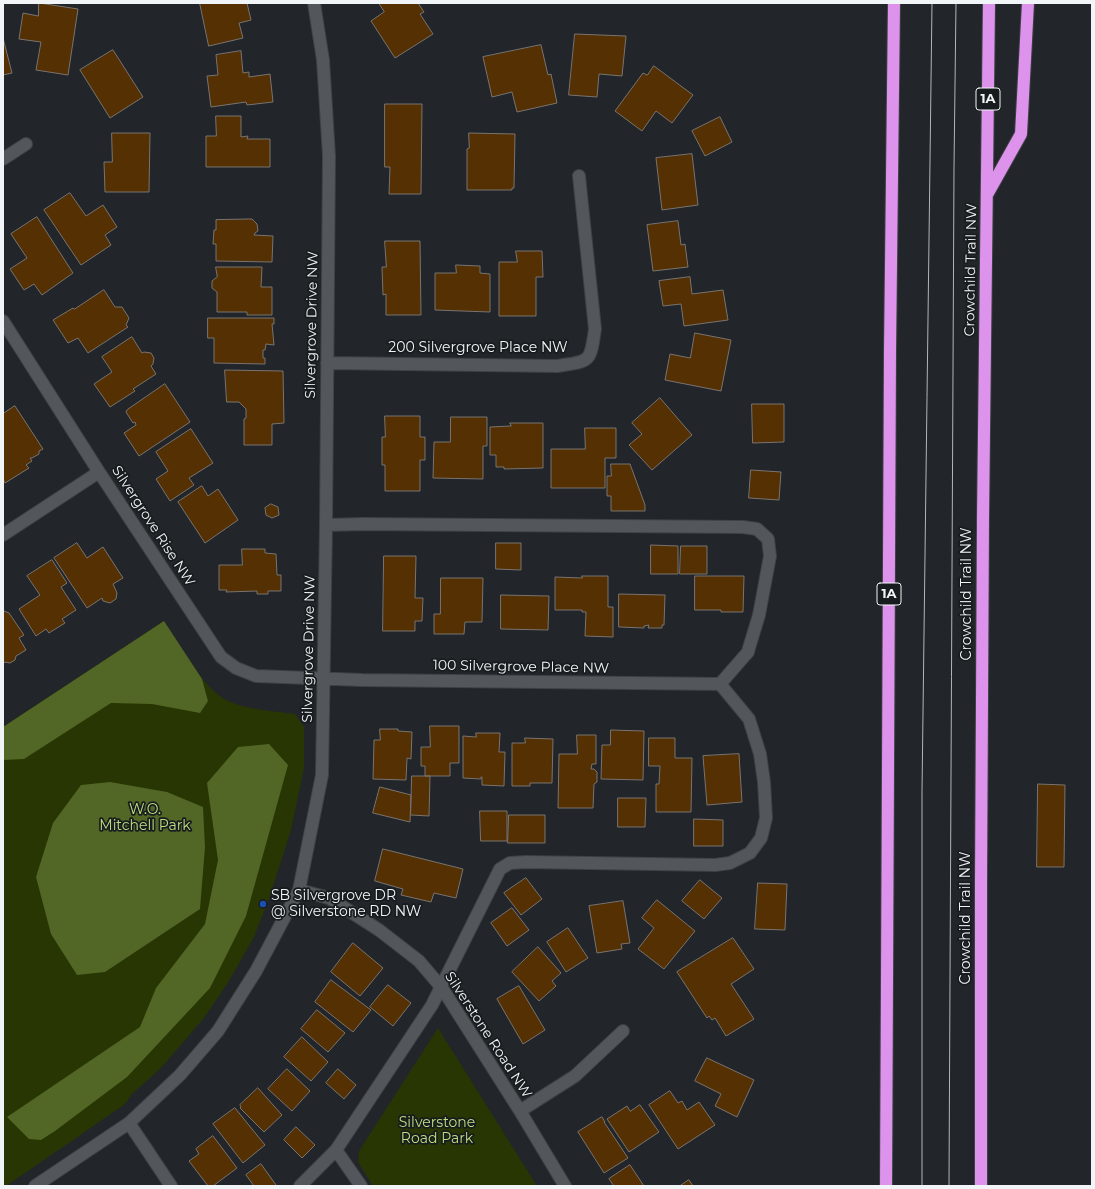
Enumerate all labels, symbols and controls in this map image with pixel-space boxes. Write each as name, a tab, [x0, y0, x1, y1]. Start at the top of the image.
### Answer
road number: 1A	[976, 88, 1000, 110]
street label: Crowchild Trail NW	[961, 203, 981, 337]
street label: Silvergrove Drive NW	[302, 251, 322, 399]
street label: 200 Silvergrove Place NW	[388, 340, 568, 356]
street label: Silvergrove Rise NW	[108, 463, 198, 589]
street label: Crowchild Trail NW	[959, 527, 975, 661]
street label: Silvergrove Drive NW	[299, 575, 319, 723]
road number: 1A	[877, 583, 901, 605]
street label: 100 Silvergrove Place NW	[433, 657, 609, 677]
park label: W.O. Mitchell Park	[99, 802, 191, 834]
street label: Crowchild Trail NW	[958, 851, 974, 985]
place label: SB Silvergrove DR @ Silverstone RD NW	[271, 888, 421, 920]
marker: SB Silvergrove DR @ Silverstone RD NW	[258, 899, 268, 909]
street label: Silverstone Road NW	[441, 969, 535, 1101]
park label: Silverstone Road Park	[399, 1115, 475, 1148]

